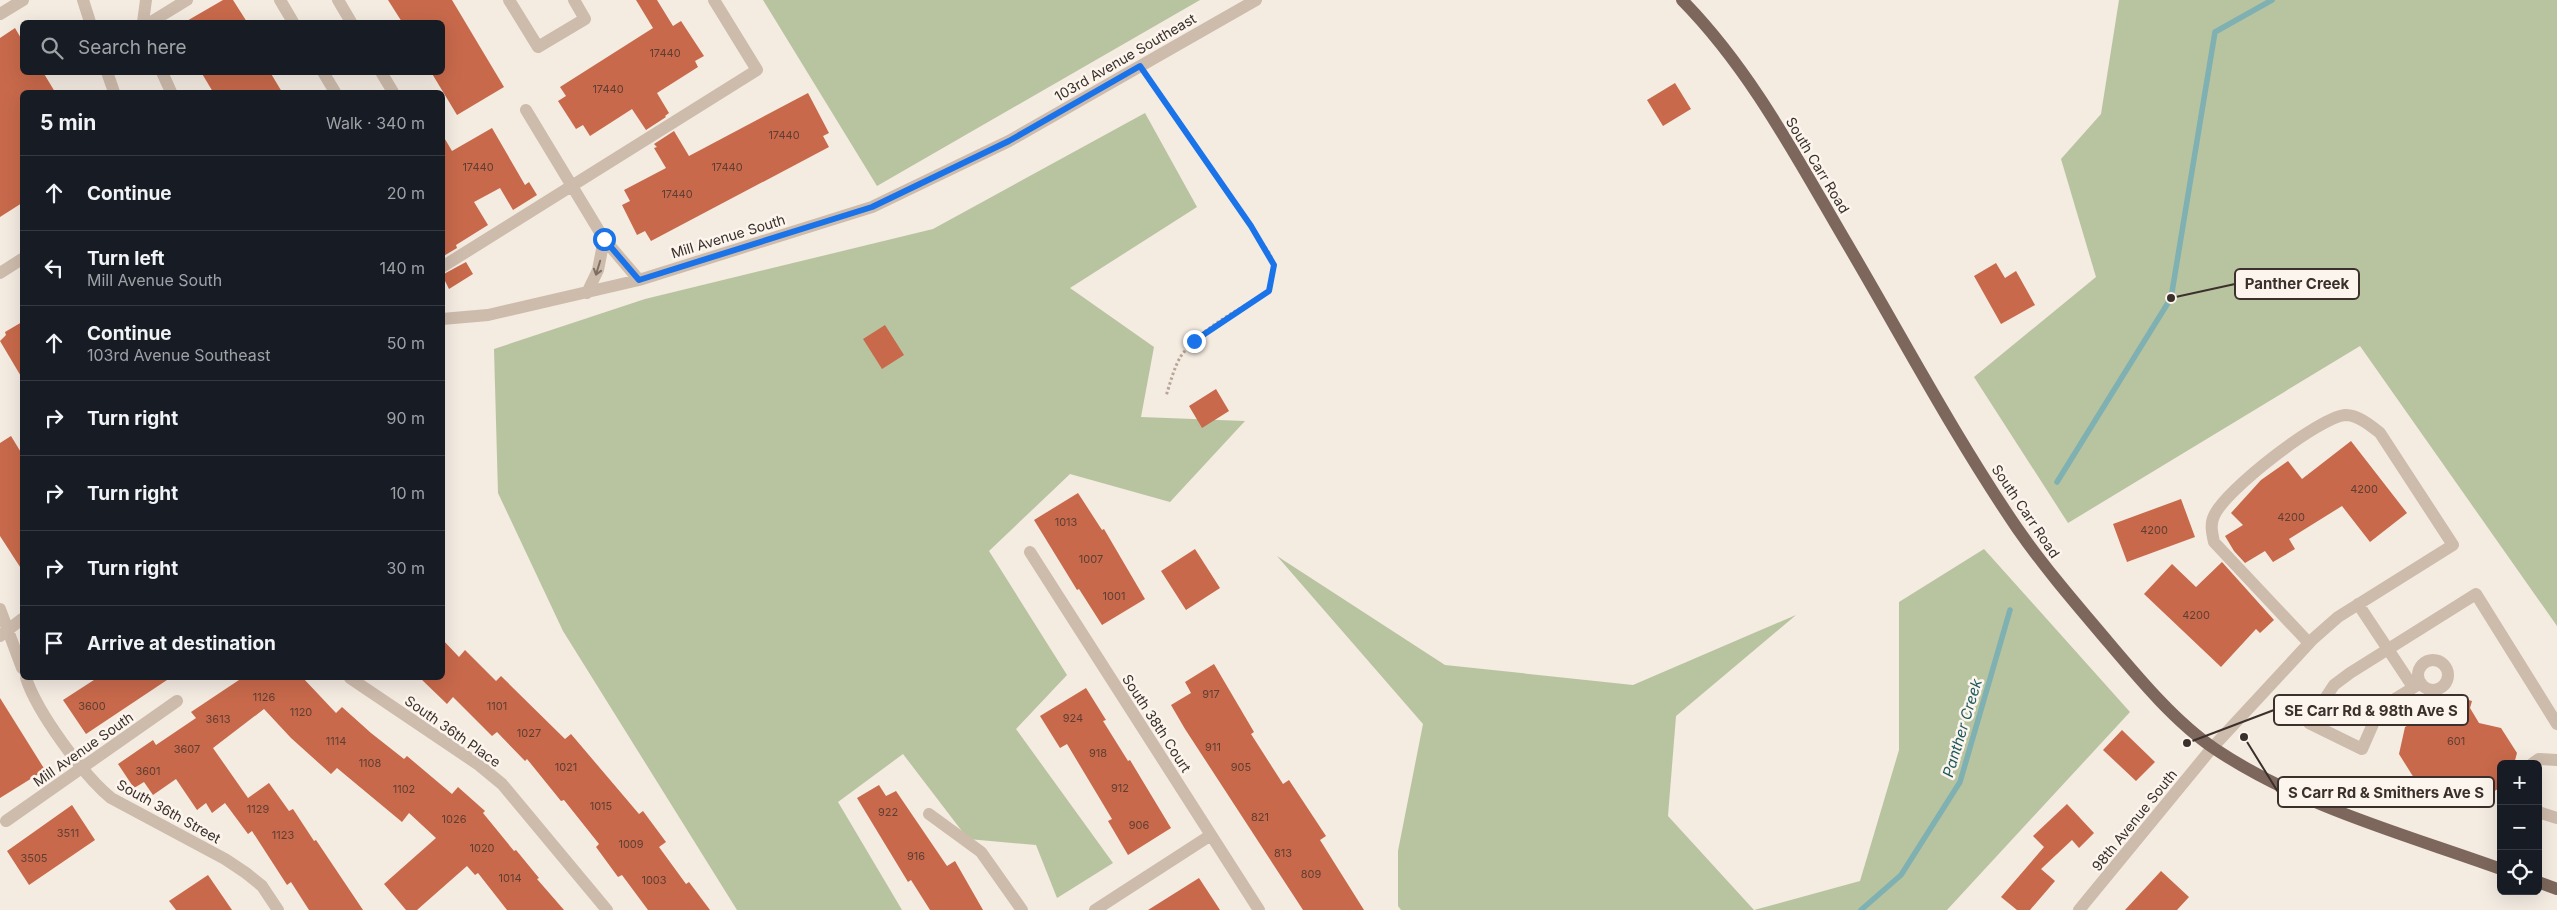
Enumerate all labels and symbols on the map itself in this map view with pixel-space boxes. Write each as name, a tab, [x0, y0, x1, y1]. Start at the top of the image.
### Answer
street label: 103rd Avenue Southeast	[1051, 9, 1199, 104]
house number: 17440	[649, 46, 681, 60]
house number: 17440	[592, 82, 624, 96]
street label: South Carr Road	[1783, 114, 1853, 216]
house number: 17440	[768, 128, 800, 142]
house number: 17440	[462, 160, 494, 174]
house number: 17440	[711, 160, 743, 174]
house number: 17440	[661, 187, 693, 201]
street label: Mill Avenue South	[669, 211, 787, 261]
route start	[593, 228, 616, 251]
one-way arrow	[592, 260, 602, 276]
callout: Panther Creek	[2235, 269, 2359, 299]
text: Panther Creek	[2245, 274, 2350, 293]
route end	[1183, 330, 1206, 353]
street label: South Carr Road	[1988, 461, 2064, 561]
house number: 4200	[2350, 482, 2378, 496]
house number: 4200	[2277, 510, 2305, 524]
house number: 1013	[1055, 515, 1078, 529]
house number: 4200	[2140, 523, 2168, 537]
house number: 1007	[1079, 552, 1103, 566]
house number: 1001	[1103, 589, 1125, 603]
house number: 4200	[2182, 608, 2210, 622]
street label: South 38th Court	[1119, 671, 1195, 776]
water label: Panther Creek	[1938, 676, 1986, 779]
house number: 917	[1202, 687, 1220, 701]
house number: 1126	[253, 690, 275, 704]
street label: South 36th Place	[402, 692, 504, 770]
callout: SE Carr Rd & 98th Ave S	[2274, 695, 2468, 725]
house number: 3600	[78, 699, 106, 713]
house number: 1101	[487, 699, 507, 713]
text: SE Carr Rd & 98th Ave S	[2284, 701, 2458, 720]
house number: 1120	[290, 705, 312, 719]
street label: Mill Avenue South	[30, 708, 136, 790]
house number: 924	[1063, 711, 1083, 725]
house number: 3613	[206, 712, 231, 726]
house number: 1027	[517, 726, 541, 740]
house number: 1114	[326, 734, 346, 748]
house number: 601	[2447, 734, 2465, 748]
house number: 911	[1205, 740, 1221, 754]
house number: 3607	[174, 742, 200, 756]
house number: 918	[1089, 746, 1107, 760]
house number: 1108	[359, 756, 382, 770]
house number: 1021	[555, 760, 577, 774]
house number: 905	[1231, 760, 1252, 774]
house number: 3601	[135, 764, 161, 778]
street label: 98th Avenue South	[2088, 766, 2180, 874]
street label: South 36th Street	[114, 775, 224, 847]
callout: S Carr Rd & Smithers Ave S	[2278, 777, 2494, 807]
house number: 912	[1111, 781, 1129, 795]
house number: 1102	[393, 782, 415, 796]
text: S Carr Rd & Smithers Ave S	[2288, 783, 2484, 802]
house number: 1015	[590, 799, 613, 813]
house number: 1129	[247, 802, 269, 816]
house number: 922	[878, 805, 898, 819]
house number: 821	[1251, 810, 1269, 824]
house number: 1026	[442, 812, 467, 826]
house number: 906	[1129, 818, 1149, 832]
house number: 3511	[57, 826, 79, 840]
house number: 1123	[272, 828, 294, 842]
house number: 1009	[618, 837, 644, 851]
house number: 1020	[469, 841, 495, 855]
house number: 813	[1274, 846, 1292, 860]
house number: 916	[907, 849, 925, 863]
house number: 3505	[20, 851, 48, 865]
house number: 809	[1301, 867, 1321, 881]
house number: 1014	[499, 871, 522, 885]
house number: 1003	[641, 873, 667, 887]

